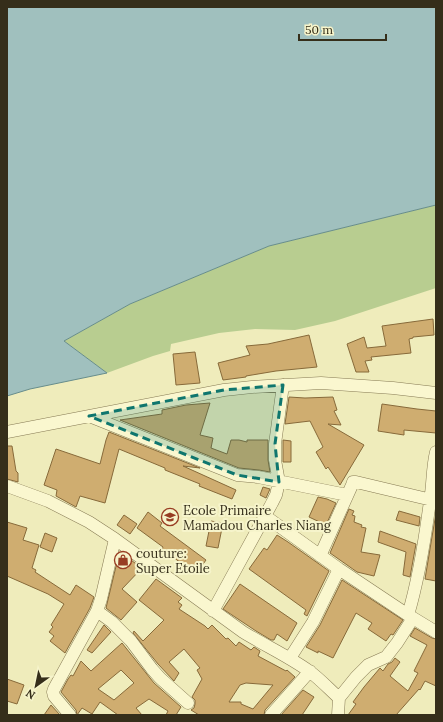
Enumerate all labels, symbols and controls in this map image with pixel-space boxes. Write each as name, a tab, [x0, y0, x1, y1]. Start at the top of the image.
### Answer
scale bar	[299, 16, 386, 42]
text: 50 m	[305, 22, 333, 37]
place label: Ecole Primaire Mamadou Charles Niang	[183, 502, 332, 534]
school or university icon: Ecole Primaire Mamadou Charles Niang	[160, 507, 180, 527]
place label: couture: Super Etoile	[136, 545, 210, 577]
shop icon: couture: Super Etoile	[113, 550, 133, 570]
north arrow	[16, 666, 56, 706]
text: N	[23, 686, 38, 703]

